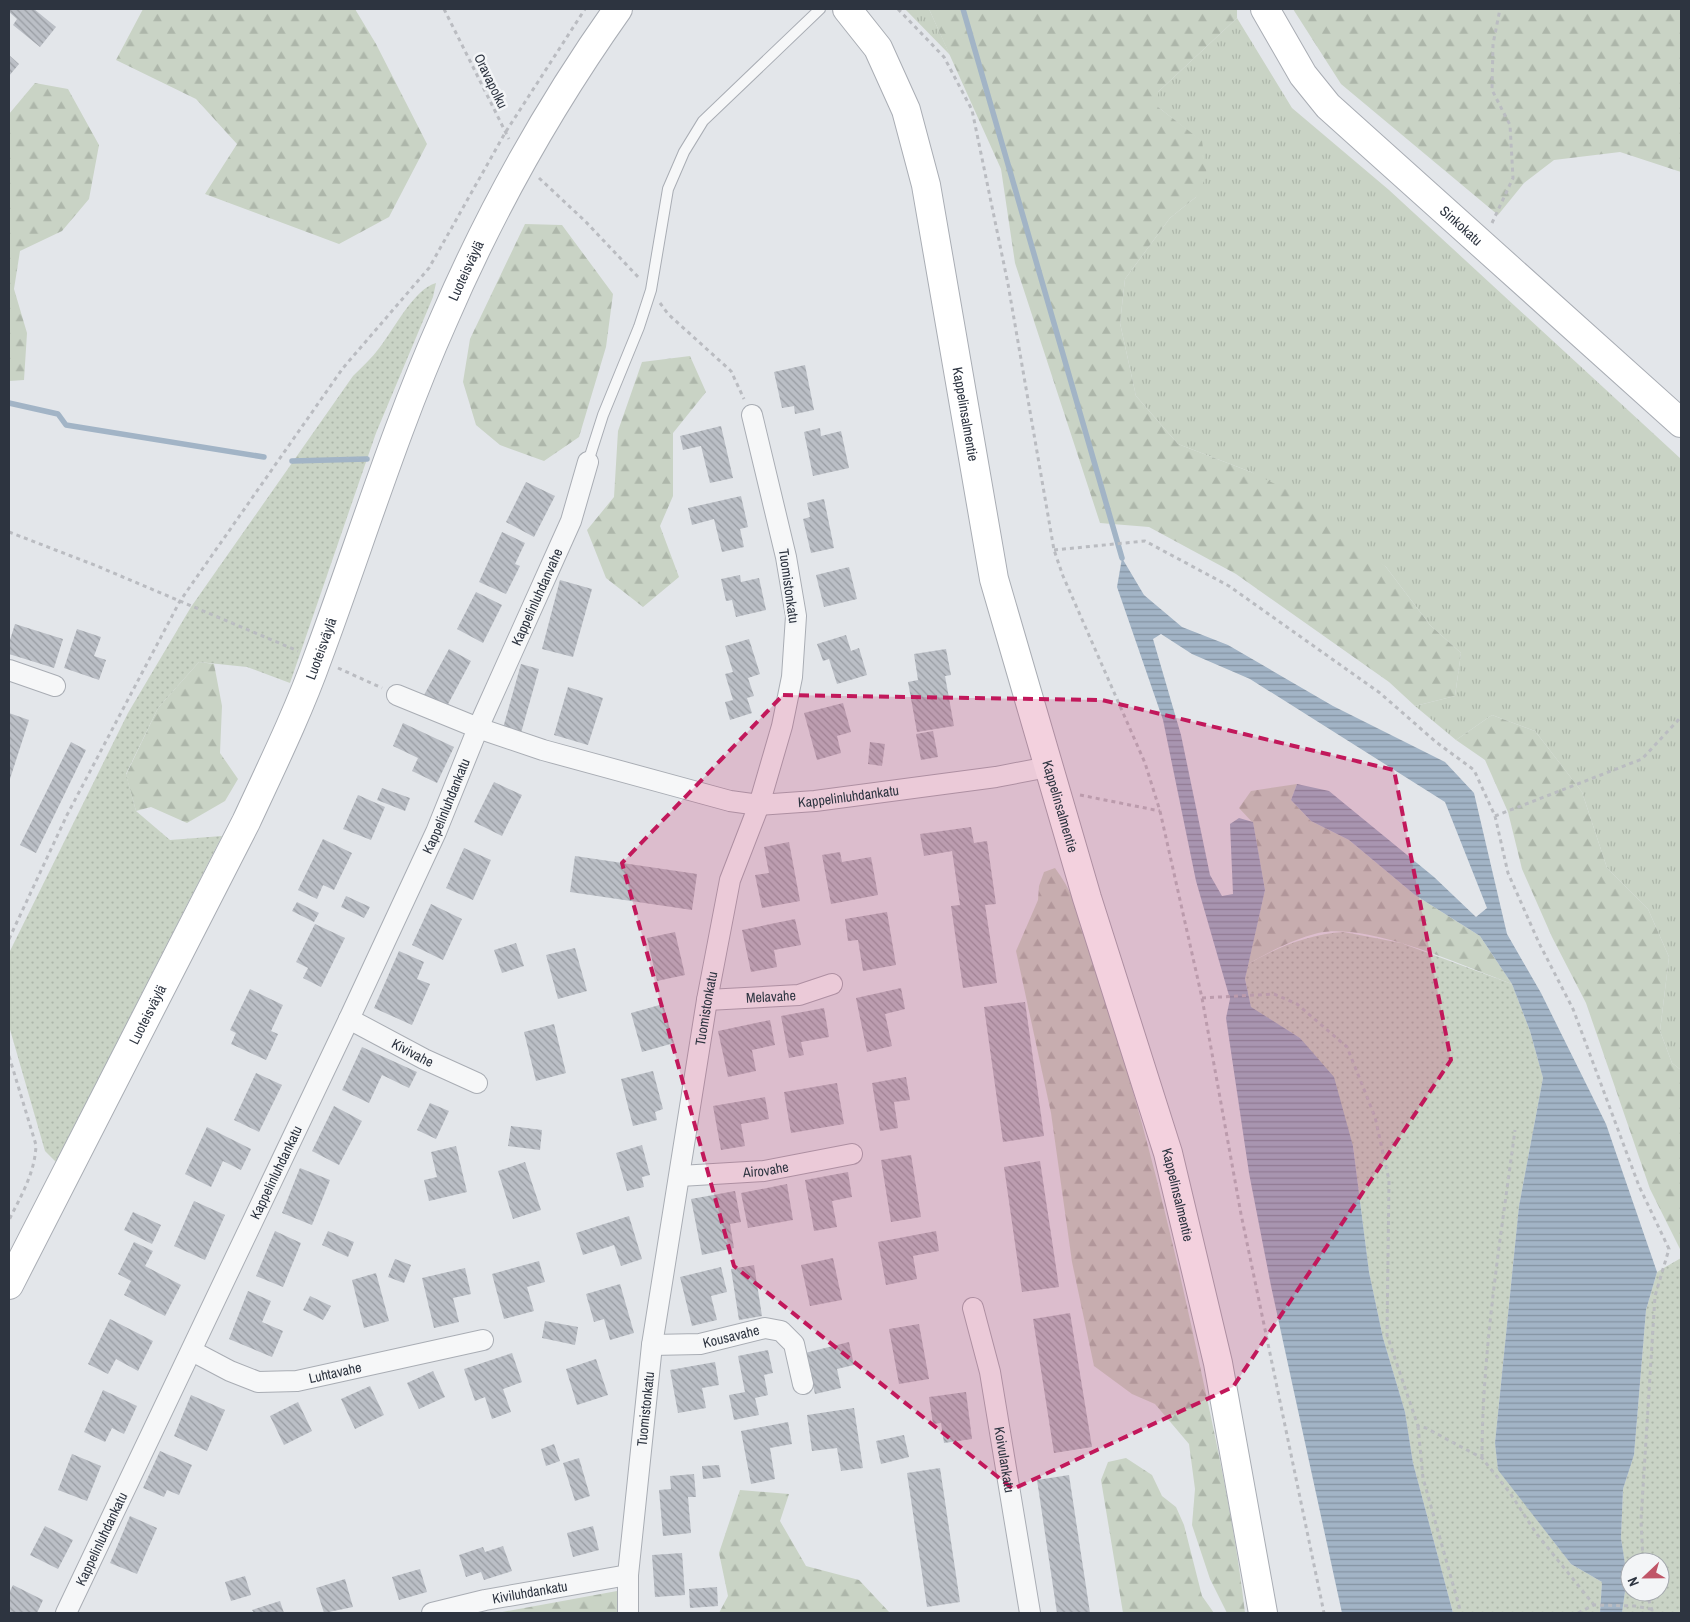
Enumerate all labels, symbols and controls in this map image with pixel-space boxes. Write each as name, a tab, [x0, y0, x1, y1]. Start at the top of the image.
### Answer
street label: Oravapolku	[470, 51, 512, 111]
street label: Sinkokatu	[1436, 202, 1486, 249]
street label: Luoteisväylä	[444, 237, 488, 304]
street label: Kappelinsalmentie	[949, 366, 983, 463]
street label: Kappelinluhdanvahe	[507, 545, 567, 648]
street label: Tuomistonkatu	[775, 548, 803, 624]
street label: Luoteisväylä	[301, 615, 341, 682]
street label: Kappelinluhdankatu	[418, 756, 474, 857]
street label: Kappelinsalmentie	[1038, 758, 1082, 854]
street label: Kappelinluhdankatu	[797, 781, 900, 811]
street label: Tuomistonkatu	[691, 970, 721, 1047]
street label: Luoteisväylä	[125, 981, 171, 1047]
street label: Melavahe	[746, 986, 796, 1007]
street label: Kivivahe	[389, 1034, 436, 1071]
street label: Kappelinluhdankatu	[246, 1123, 306, 1222]
street label: Kappelinsalmentie	[1158, 1146, 1198, 1243]
street label: Airovahe	[741, 1157, 790, 1181]
street label: Kousavahe	[701, 1321, 761, 1352]
street label: Luhtavahe	[307, 1358, 363, 1387]
street label: Tuomistonkatu	[632, 1371, 658, 1447]
street label: Koivulankatu	[990, 1425, 1019, 1494]
street label: Kappelinluhdankatu	[71, 1489, 131, 1589]
north arrow	[1620, 1552, 1670, 1602]
text: N	[1623, 1575, 1643, 1589]
street label: Kiviluhdankatu	[491, 1577, 569, 1608]

